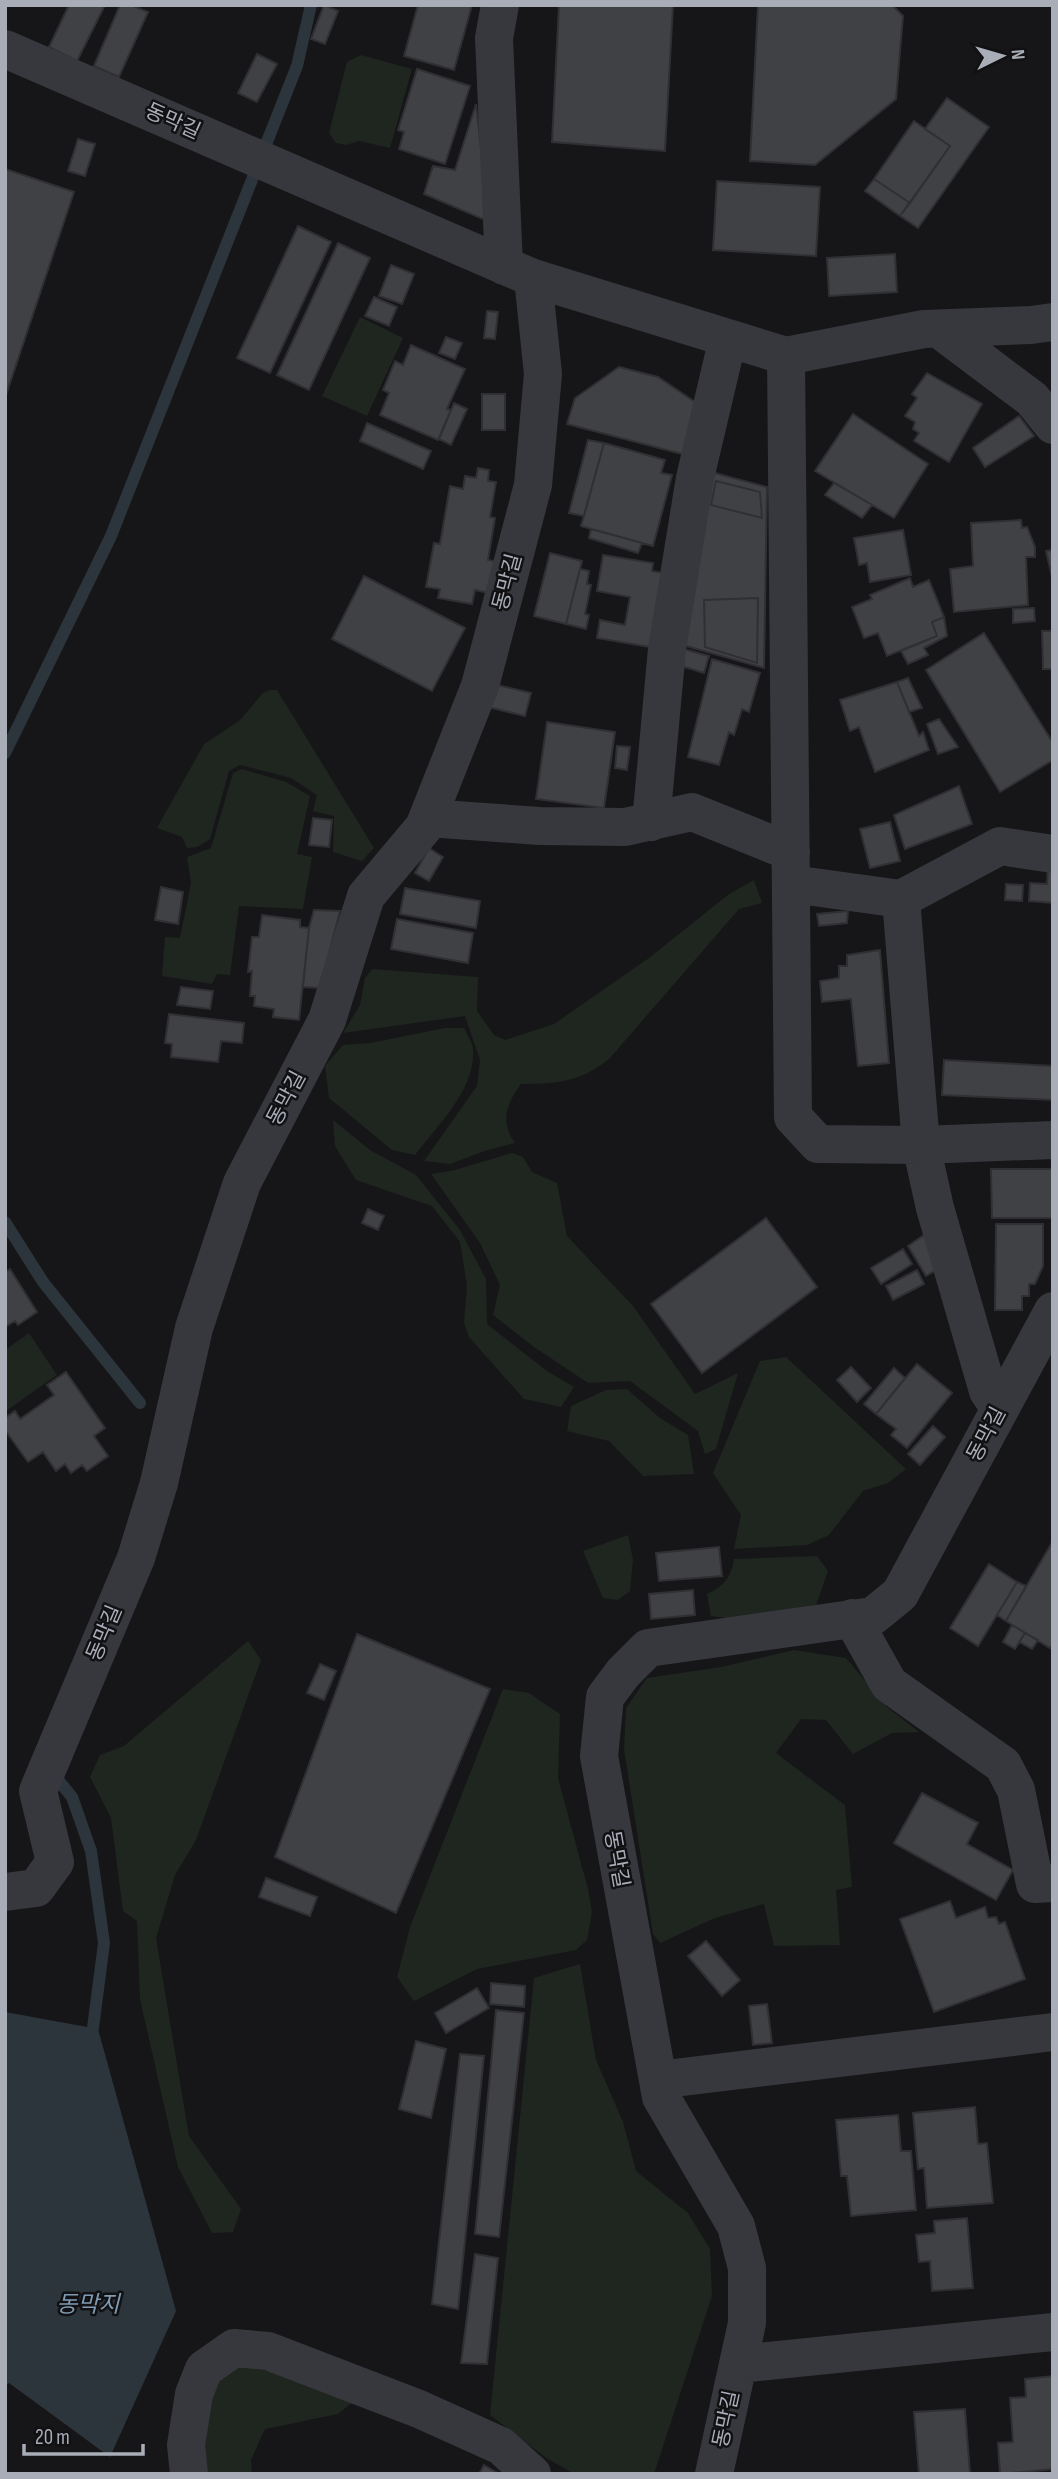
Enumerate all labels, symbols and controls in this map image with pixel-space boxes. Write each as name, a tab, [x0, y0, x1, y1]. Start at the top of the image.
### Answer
north arrow	[967, 21, 1037, 91]
text: N	[1006, 49, 1029, 61]
street label: 동막길	[141, 98, 204, 145]
street label: 동막길	[488, 551, 527, 613]
street label: 동막길	[262, 1067, 311, 1130]
street label: 동막길	[962, 1403, 1011, 1466]
street label: 동막길	[82, 1602, 127, 1665]
street label: 동막길	[599, 1828, 634, 1890]
water label: 동막지	[56, 2291, 122, 2319]
street label: 동막길	[708, 2388, 745, 2450]
scale bar	[24, 2412, 144, 2456]
text: 20 m	[35, 2425, 70, 2450]

